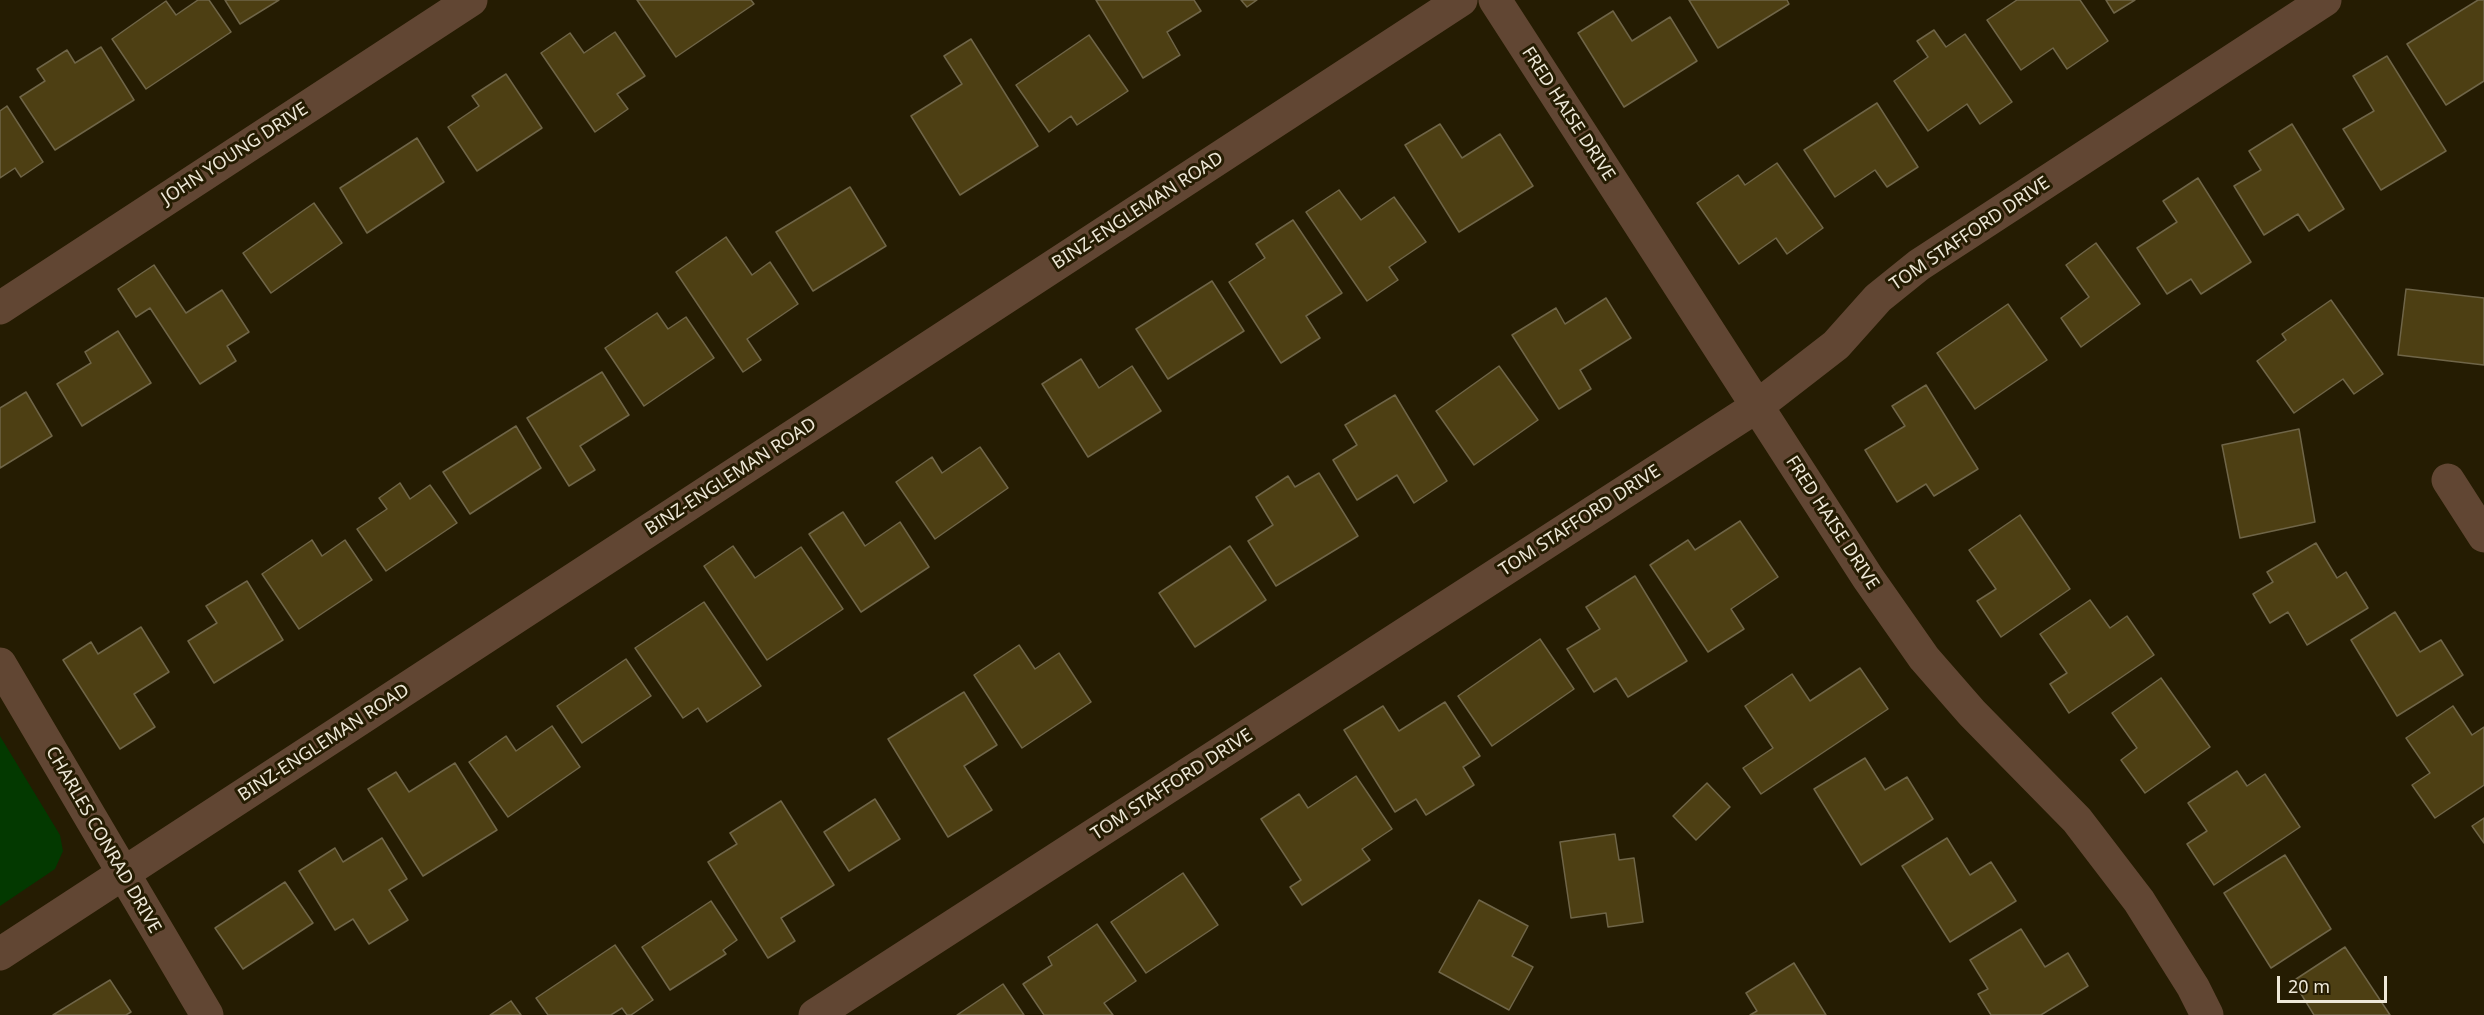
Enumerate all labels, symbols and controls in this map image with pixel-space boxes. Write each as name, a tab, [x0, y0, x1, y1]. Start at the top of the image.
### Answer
street label: FRED HAISE DRIVE	[1517, 43, 1619, 185]
street label: JOHN YOUNG DRIVE	[158, 99, 312, 209]
street label: BINZ-ENGLEMAN ROAD	[1048, 148, 1228, 274]
street label: TOM STAFFORD DRIVE	[1886, 173, 2054, 295]
street label: BINZ-ENGLEMAN ROAD	[641, 414, 821, 540]
street label: FRED HAISE DRIVE	[1781, 452, 1883, 594]
street label: TOM STAFFORD DRIVE	[1495, 461, 1665, 581]
street label: BINZ-ENGLEMAN ROAD	[234, 680, 414, 806]
street label: TOM STAFFORD DRIVE	[1087, 725, 1257, 845]
street label: CHARLES CONRAD DRIVE	[41, 743, 165, 937]
scale bar	[2280, 964, 2390, 1002]
text: 20 m	[2288, 974, 2330, 998]

